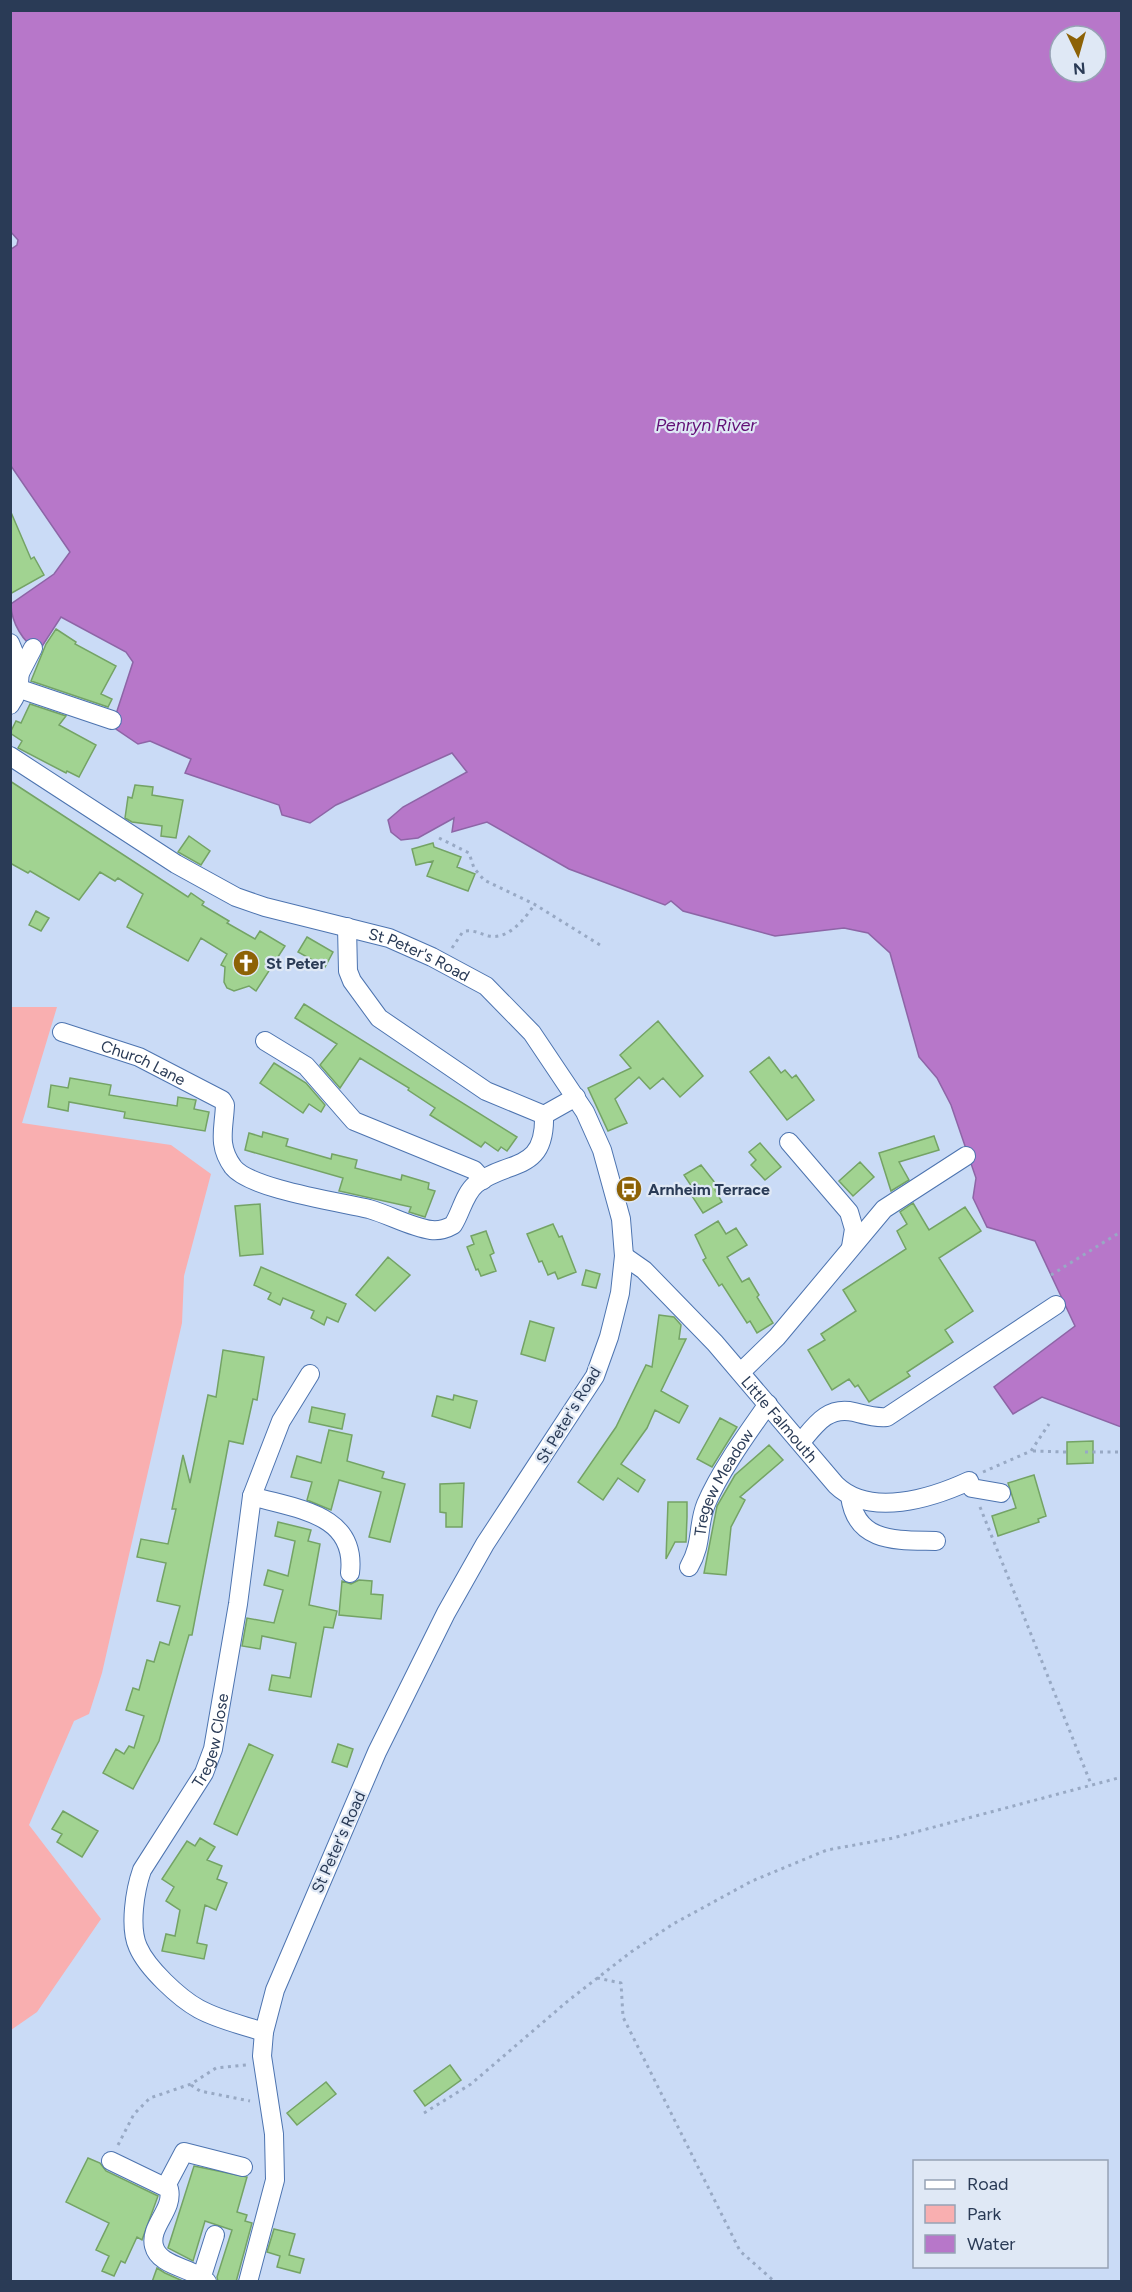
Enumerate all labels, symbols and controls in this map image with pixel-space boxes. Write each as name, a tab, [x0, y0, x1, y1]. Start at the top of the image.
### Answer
north arrow	[1048, 24, 1108, 84]
text: N	[1072, 58, 1086, 78]
water label: Penryn River	[656, 414, 757, 436]
street label: St Peter's Road	[366, 924, 473, 986]
church icon: St Peter	[231, 948, 261, 978]
place label: St Peter	[266, 954, 326, 973]
street label: Church Lane	[99, 1036, 189, 1090]
bus stop icon: Arnheim Terrace	[614, 1174, 644, 1204]
place label: Arnheim Terrace	[648, 1180, 770, 1199]
street label: St Peter's Road	[532, 1364, 605, 1467]
street label: Little Falmouth	[737, 1372, 821, 1466]
street label: Tregew Meadow	[690, 1425, 758, 1537]
street label: Tregew Close	[188, 1692, 232, 1791]
street label: St Peter's Road	[308, 1788, 369, 1896]
legend	[913, 2160, 1108, 2268]
text: Road	[967, 2173, 1008, 2195]
text: Park	[967, 2203, 1002, 2225]
text: Water	[967, 2233, 1015, 2255]

